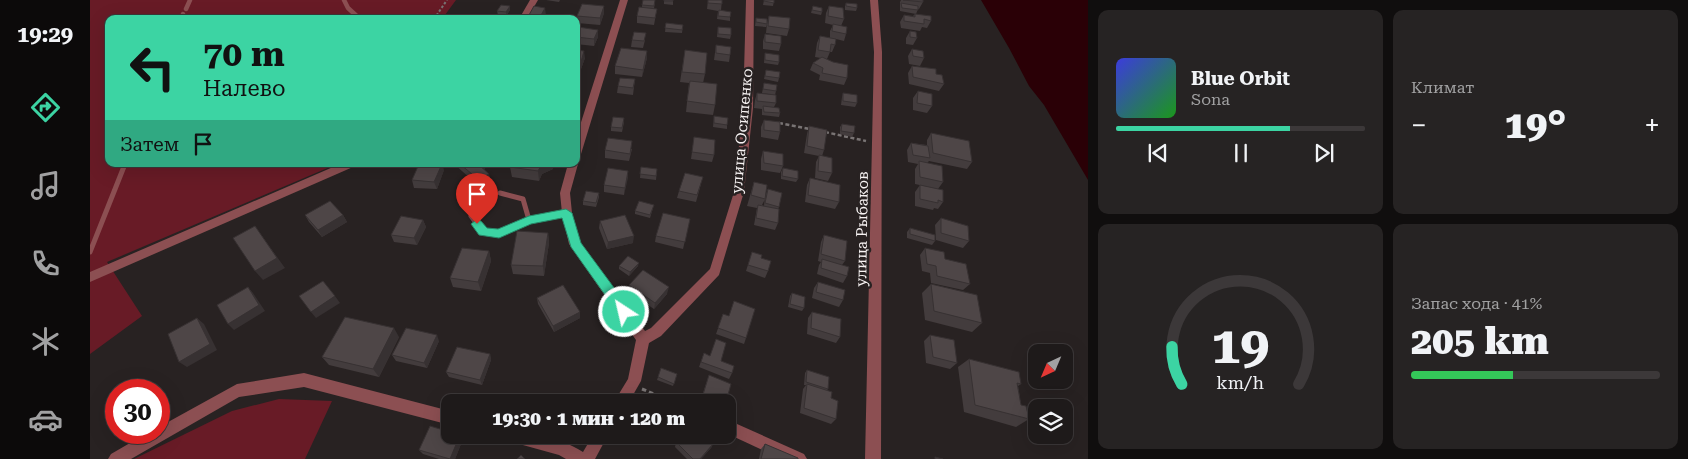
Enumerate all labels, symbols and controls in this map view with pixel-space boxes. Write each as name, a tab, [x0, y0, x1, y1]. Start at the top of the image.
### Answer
text: 19:29	[17, 22, 73, 47]
text: 70 m	[203, 34, 285, 75]
icon: left	[120, 35, 185, 100]
text: Blue Orbit	[1191, 67, 1290, 90]
street label: улица Осипенко	[728, 68, 756, 194]
text: Налево	[203, 76, 286, 101]
text: Климат	[1411, 78, 1474, 97]
icon: directions	[28, 90, 63, 125]
text: Sona	[1191, 90, 1230, 109]
text: 19°	[1505, 103, 1566, 147]
text: −	[1411, 109, 1427, 142]
text: +	[1644, 109, 1660, 142]
icon: arrive	[189, 130, 217, 158]
text: Затем	[120, 133, 179, 156]
icon: previous	[1144, 139, 1172, 167]
icon: pause	[1227, 139, 1255, 167]
icon: next	[1310, 139, 1338, 167]
icon: music	[28, 168, 63, 203]
street label: улица Рыбаков	[852, 171, 872, 287]
pin	[456, 173, 498, 224]
icon: arrive	[463, 180, 491, 208]
icon: phone	[28, 246, 63, 281]
position arrow	[597, 285, 649, 337]
text: Запас хода · 41%	[1411, 294, 1542, 313]
text: 19	[1211, 315, 1270, 376]
text: 205 km	[1411, 319, 1549, 363]
icon: climate	[28, 324, 63, 359]
north arrow	[1028, 344, 1072, 389]
map controls	[1028, 344, 1073, 444]
text: km/h	[1217, 372, 1265, 393]
speed limit sign: 30	[105, 379, 170, 444]
button: layers	[1028, 399, 1073, 444]
icon: car	[28, 402, 63, 437]
text: 19:30 · 1 мин · 120 m	[492, 407, 685, 430]

